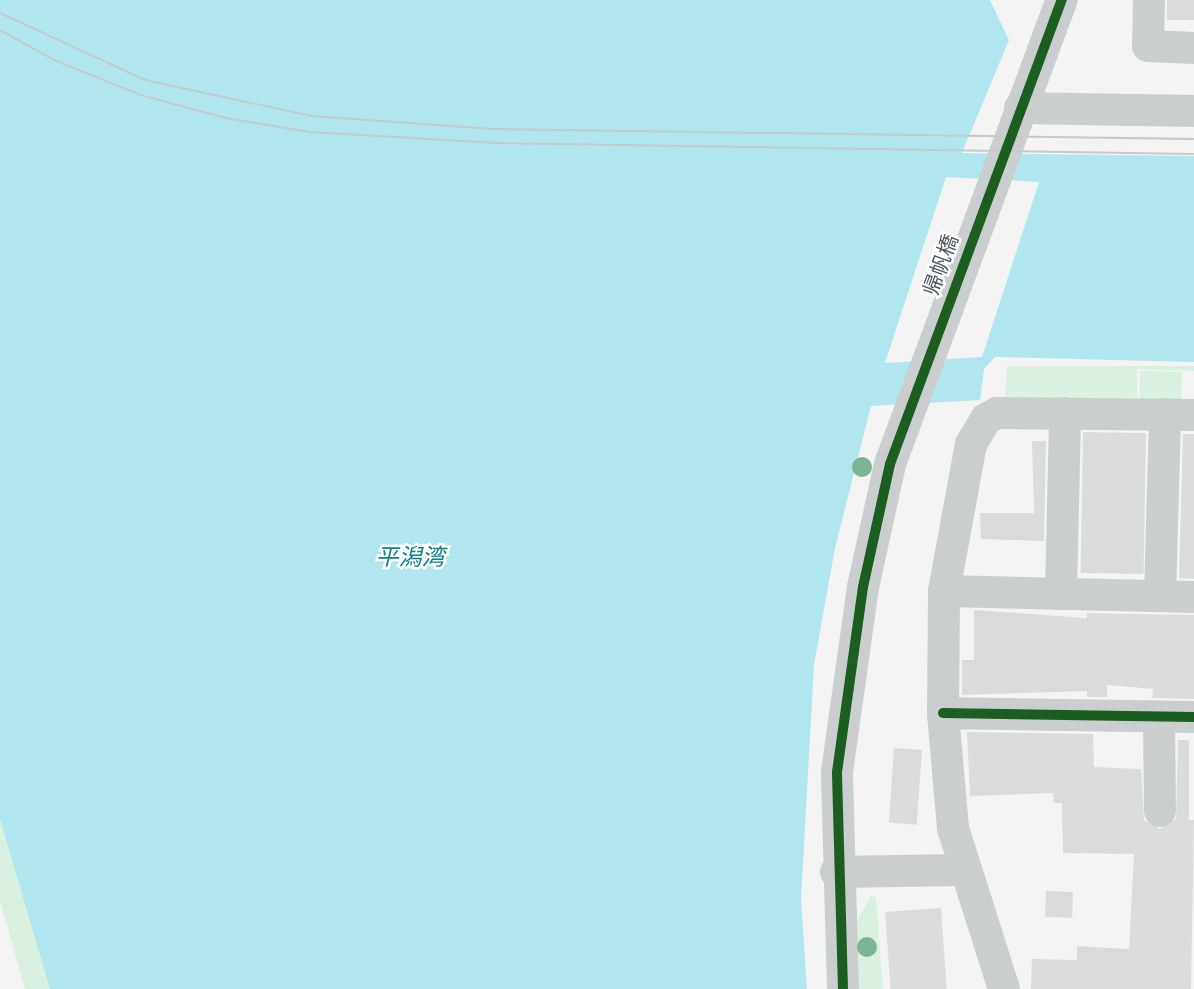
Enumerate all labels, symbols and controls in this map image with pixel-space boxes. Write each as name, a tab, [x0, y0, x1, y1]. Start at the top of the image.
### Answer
street label: 帰帆橋	[918, 231, 964, 299]
water label: 平潟湾	[376, 543, 444, 571]

